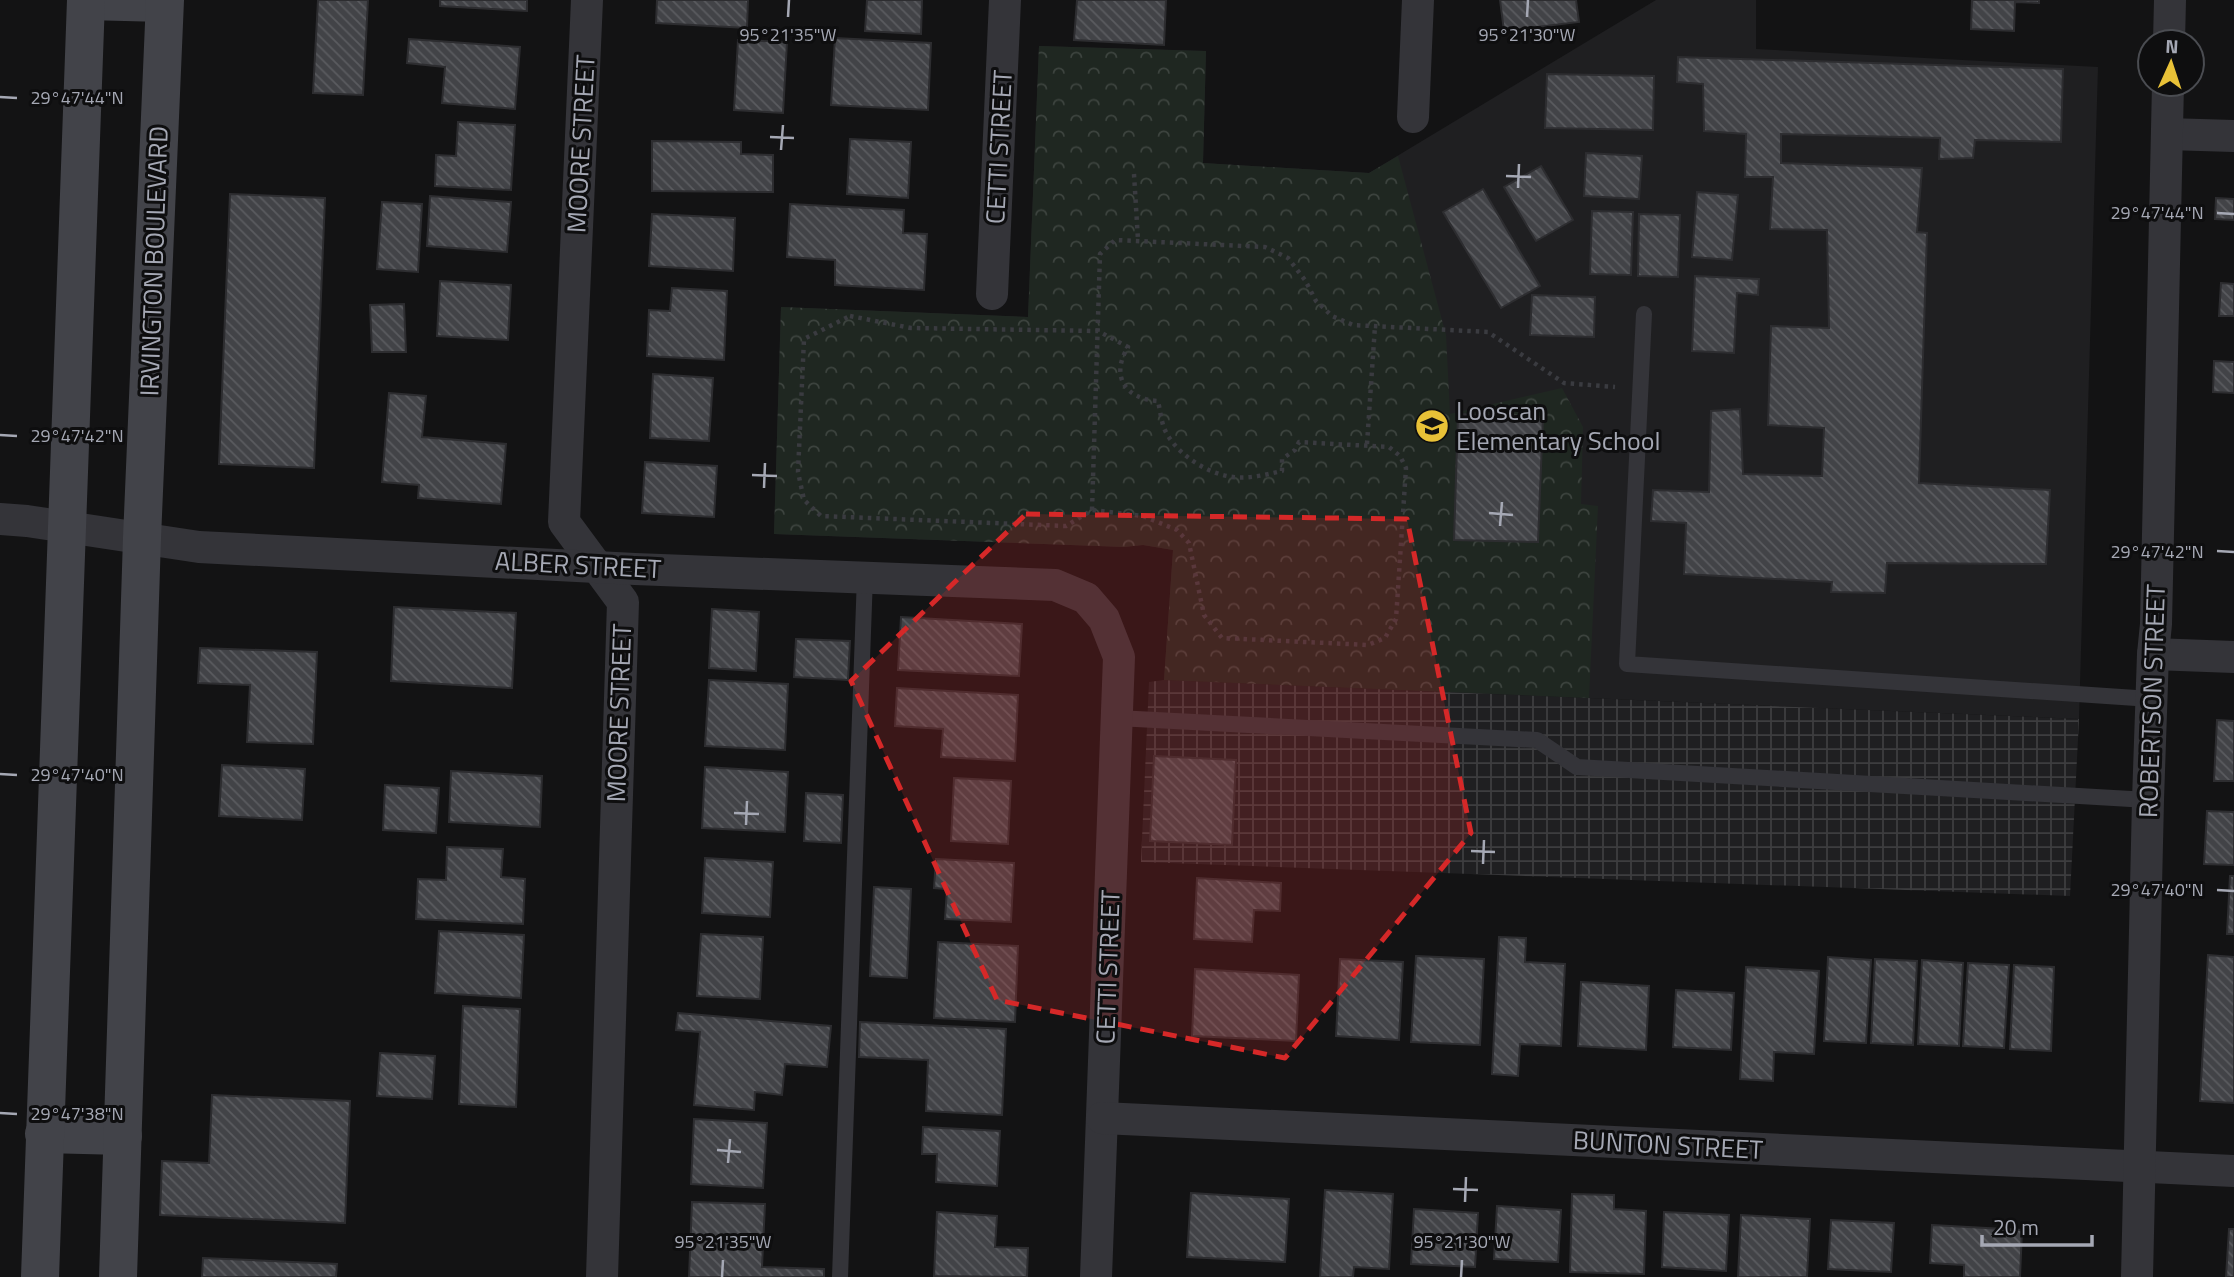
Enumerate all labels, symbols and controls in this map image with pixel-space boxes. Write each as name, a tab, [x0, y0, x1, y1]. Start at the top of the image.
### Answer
text: 95°21'35"W	[740, 21, 837, 48]
text: 95°21'30"W	[1479, 21, 1576, 48]
north arrow	[2136, 28, 2206, 98]
text: N	[2165, 31, 2179, 60]
street label: MOORE STREET	[556, 54, 605, 234]
street label: CETTI STREET	[975, 69, 1022, 225]
text: 29°47'44"N	[30, 84, 124, 111]
street label: IRVINGTON BOULEVARD	[129, 125, 178, 397]
text: 29°47'44"N	[2110, 199, 2204, 226]
place label: Looscan Elementary School	[1456, 391, 1661, 460]
school or university icon: Looscan Elementary School	[1413, 407, 1451, 445]
text: 29°47'42"N	[30, 422, 124, 449]
text: 29°47'42"N	[2110, 538, 2204, 565]
street label: ALBER STREET	[494, 541, 662, 588]
street label: ROBERTSON STREET	[2128, 583, 2175, 818]
street label: MOORE STREET	[596, 623, 641, 803]
text: 29°47'40"N	[30, 761, 124, 788]
text: 29°47'40"N	[2110, 876, 2204, 903]
street label: CETTI STREET	[1085, 889, 1130, 1045]
text: 29°47'38"N	[30, 1100, 124, 1127]
street label: BUNTON STREET	[1572, 1120, 1764, 1169]
scale bar	[1982, 1204, 2092, 1248]
text: 20 m	[1993, 1211, 2039, 1243]
text: 95°21'35"W	[675, 1228, 772, 1255]
text: 95°21'30"W	[1414, 1228, 1511, 1255]

